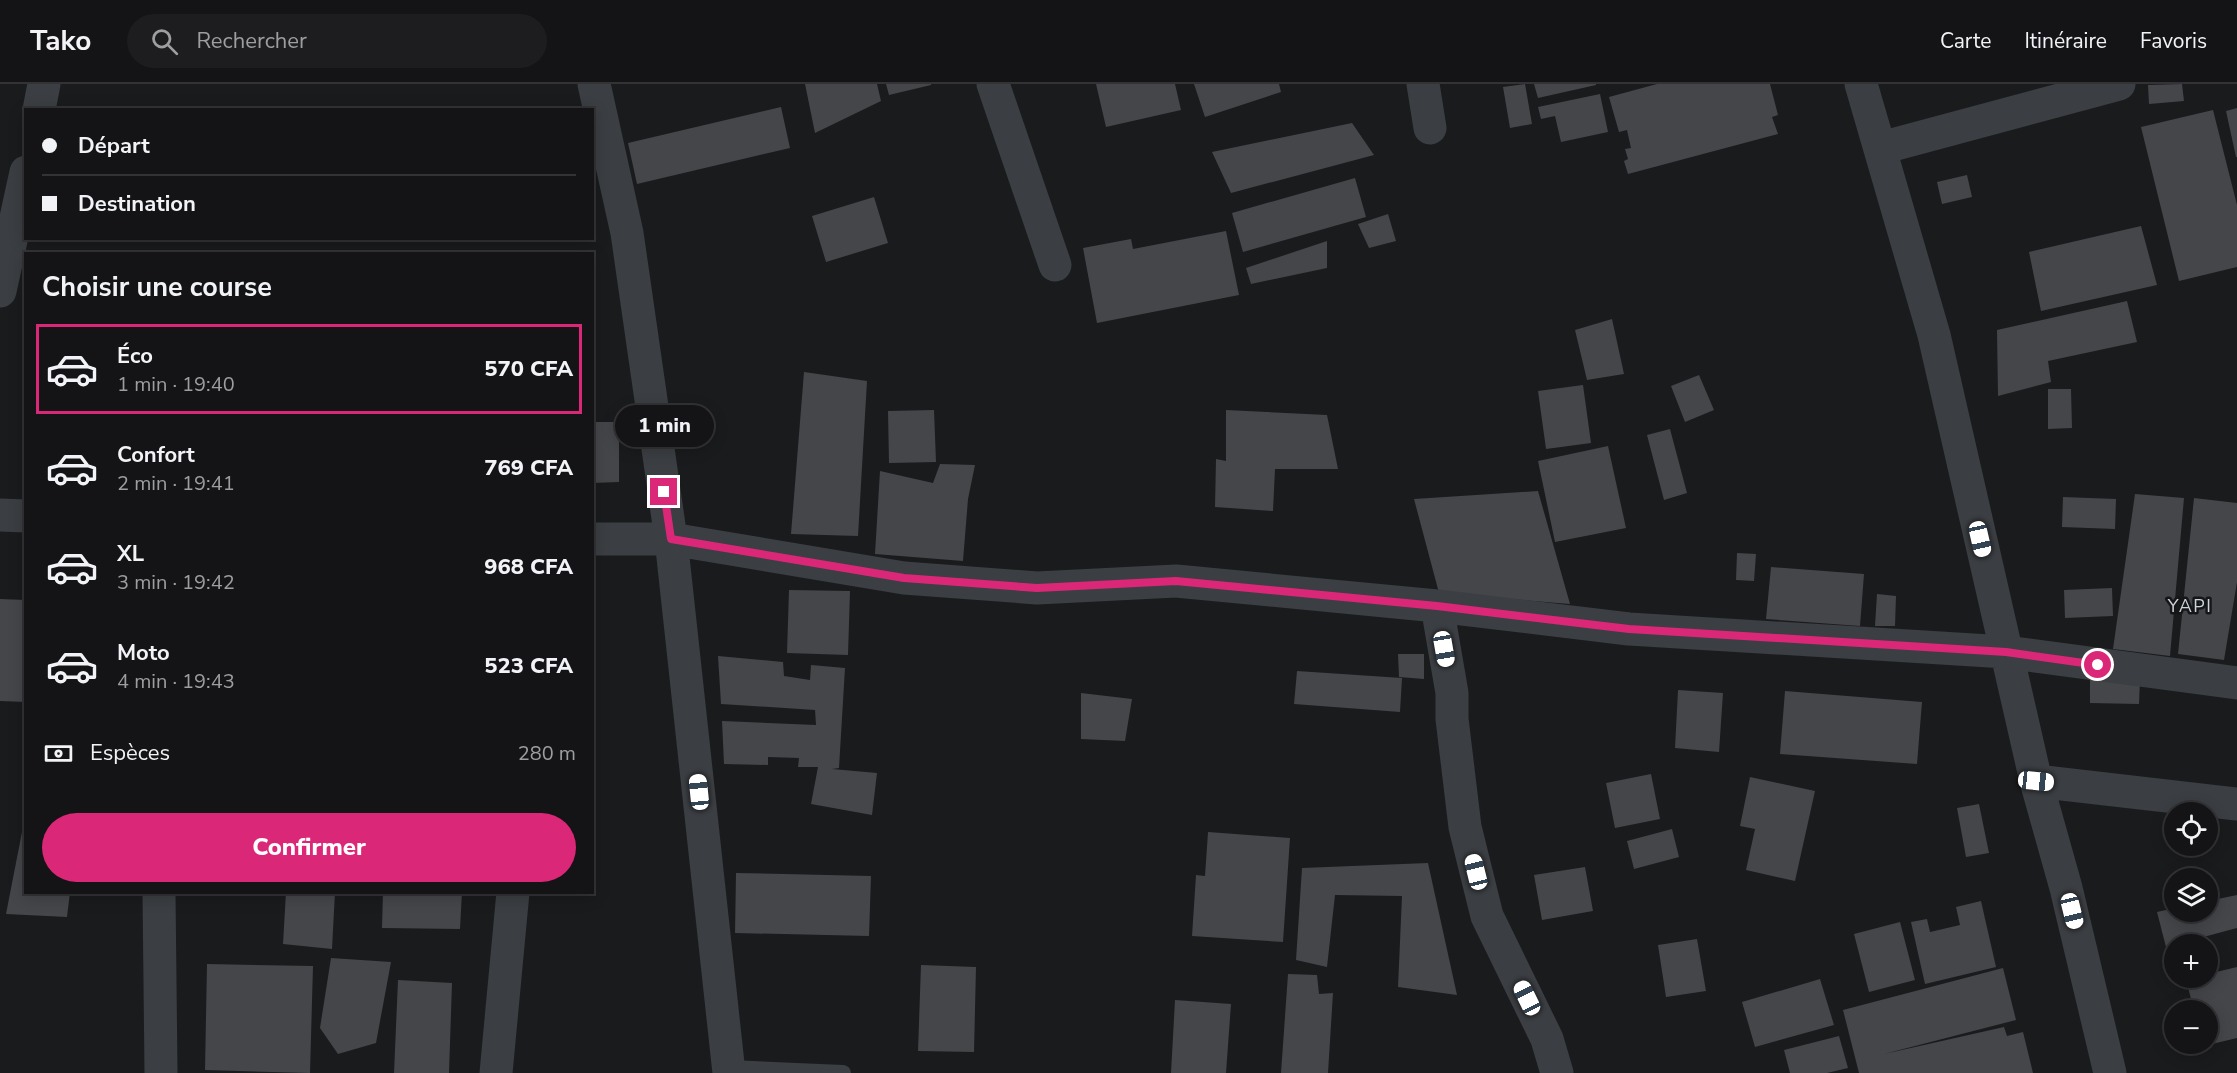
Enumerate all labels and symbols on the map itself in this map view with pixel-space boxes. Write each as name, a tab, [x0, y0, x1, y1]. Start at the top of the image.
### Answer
callout: 1 min	[614, 405, 714, 447]
route end	[650, 478, 677, 505]
car	[1967, 519, 1993, 559]
district label: YAPI	[2167, 594, 2212, 618]
car	[1432, 630, 1456, 668]
route start	[2084, 651, 2111, 678]
car	[2017, 770, 2055, 792]
car	[688, 773, 710, 811]
car	[1463, 852, 1489, 892]
car	[2059, 891, 2085, 931]
car	[1511, 978, 1543, 1018]

